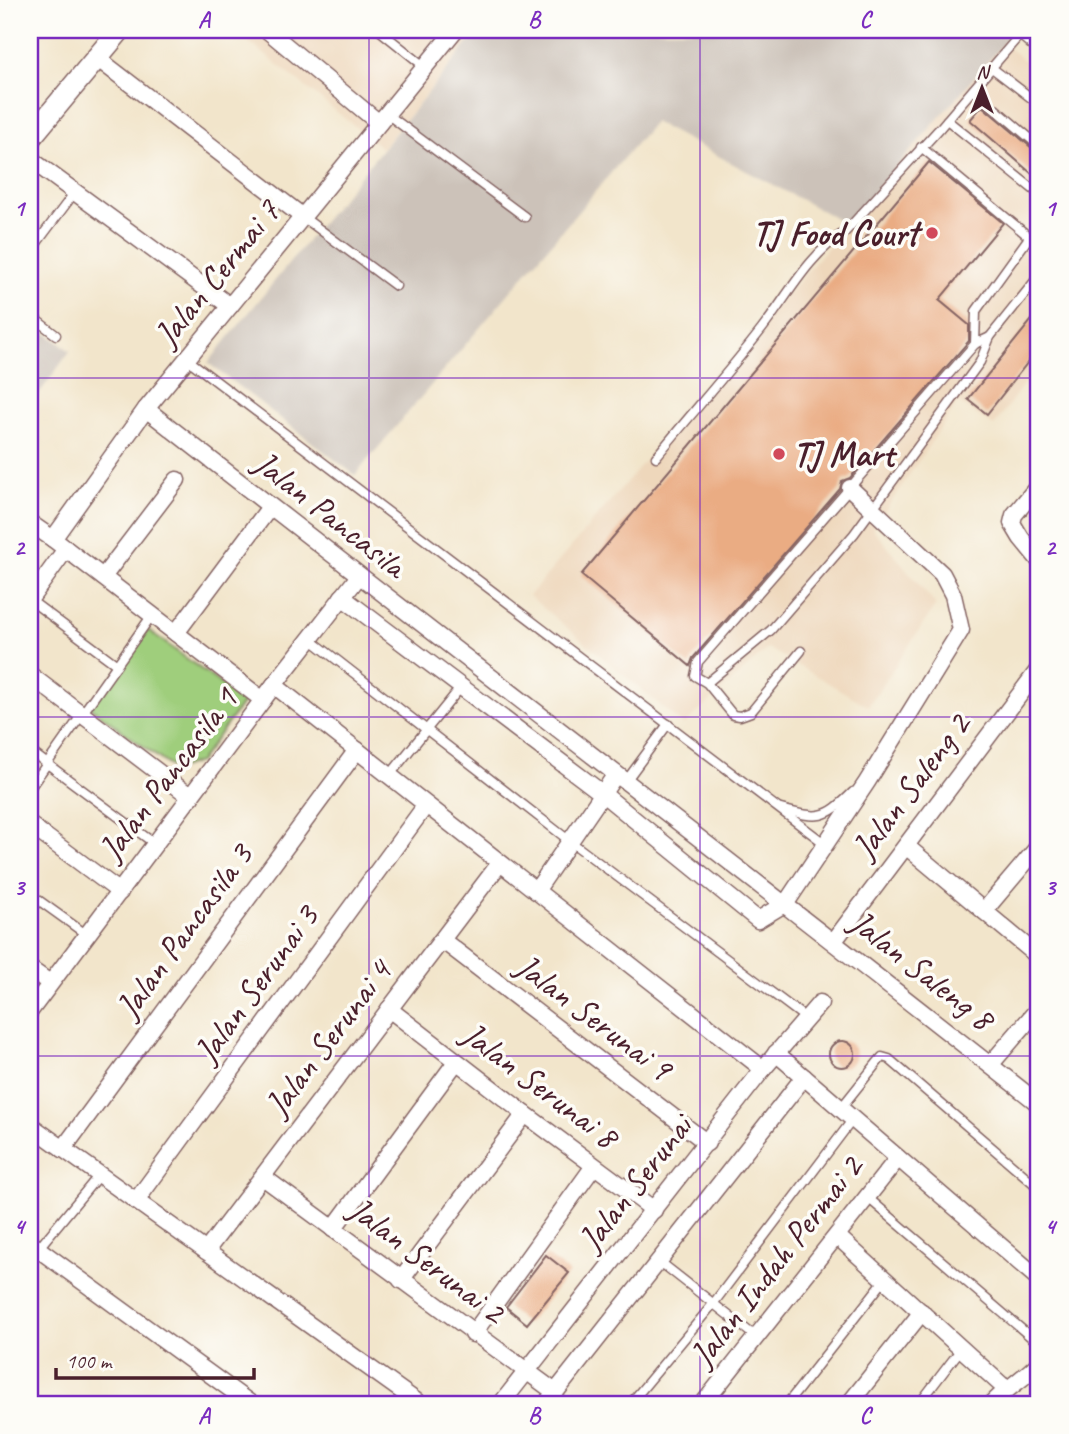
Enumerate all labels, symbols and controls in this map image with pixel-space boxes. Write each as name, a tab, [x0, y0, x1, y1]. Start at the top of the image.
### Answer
text: A	[198, 5, 212, 34]
text: B	[528, 5, 542, 34]
text: C	[860, 5, 874, 34]
north arrow	[946, 52, 1016, 122]
text: N	[976, 60, 991, 84]
street label: Jalan Cermai 7	[143, 189, 291, 357]
text: 1	[14, 194, 27, 223]
text: 1	[1045, 194, 1058, 223]
place label: TJ Food Court	[753, 211, 923, 256]
marker: TJ Food Court	[924, 225, 940, 241]
place label: TJ Mart	[793, 432, 898, 477]
street label: Jalan Pancasila	[243, 439, 417, 589]
marker: TJ Mart	[771, 446, 787, 462]
text: 2	[14, 533, 27, 562]
text: 2	[1045, 533, 1058, 562]
street label: Jalan Pancasila 1	[87, 677, 249, 871]
street label: Jalan Saleng 2	[840, 702, 982, 869]
street label: Jalan Pancasila 3	[104, 833, 264, 1029]
text: 3	[14, 873, 27, 902]
text: 3	[1045, 873, 1058, 902]
street label: Jalan Serunai 3	[182, 894, 330, 1073]
street label: Jalan Saleng 8	[839, 898, 1006, 1042]
street label: Jalan Serunai 9	[505, 942, 684, 1092]
street label: Jalan Serunai 4	[253, 948, 403, 1127]
street label: Jalan Serunai 8	[451, 1010, 630, 1160]
street label: Jalan Serunai	[567, 1103, 705, 1262]
street label: Jalan Indah Permai 2	[678, 1144, 875, 1377]
street label: Jalan Serunai 2	[338, 1185, 517, 1335]
text: 4	[14, 1212, 27, 1241]
text: 4	[1045, 1212, 1058, 1241]
scale bar	[56, 1336, 254, 1380]
text: 100 m	[66, 1348, 113, 1374]
text: A	[198, 1401, 212, 1430]
text: B	[528, 1401, 542, 1430]
text: C	[860, 1401, 874, 1430]

